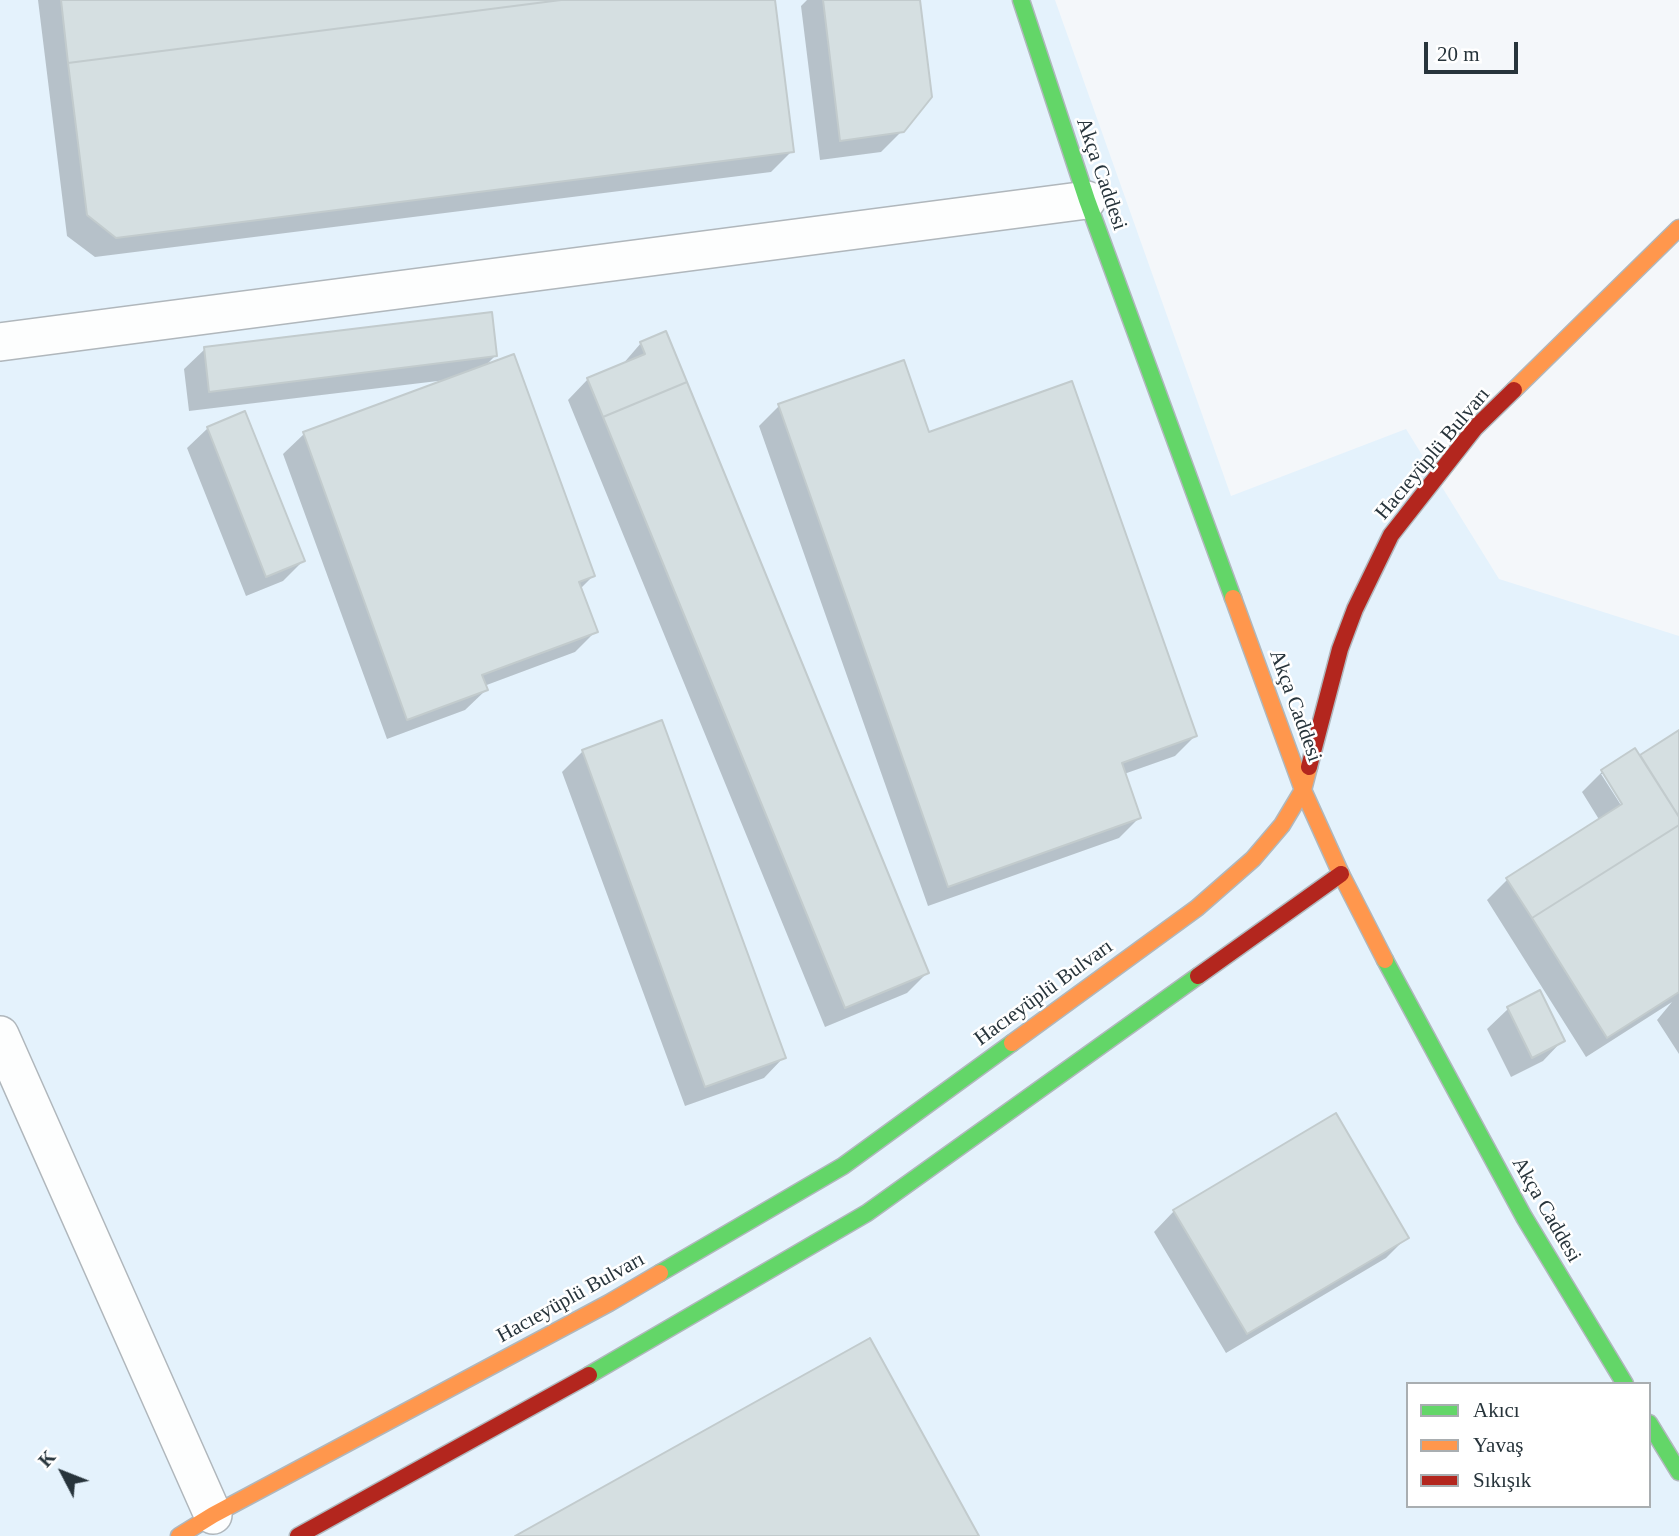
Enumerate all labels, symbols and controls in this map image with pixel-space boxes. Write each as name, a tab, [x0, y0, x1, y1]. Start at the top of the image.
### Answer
scale bar	[1427, 28, 1522, 72]
text: 20 m	[1437, 42, 1480, 66]
street label: Akça Caddesi	[1070, 114, 1132, 234]
street label: Hacıeyüplü Bulvarı	[1370, 383, 1496, 525]
street label: Akça Caddesi	[1263, 647, 1327, 765]
street label: Hacıeyüplü Bulvarı	[970, 934, 1118, 1052]
street label: Akça Caddesi	[1506, 1153, 1586, 1267]
street label: Hacıeyüplü Bulvarı	[493, 1247, 649, 1349]
legend	[1406, 1382, 1651, 1508]
text: Akıcı	[1473, 1398, 1520, 1422]
text: Yavaş	[1473, 1433, 1523, 1457]
north arrow	[28, 1438, 98, 1508]
text: K	[34, 1446, 60, 1471]
text: Sıkışık	[1473, 1468, 1531, 1492]

